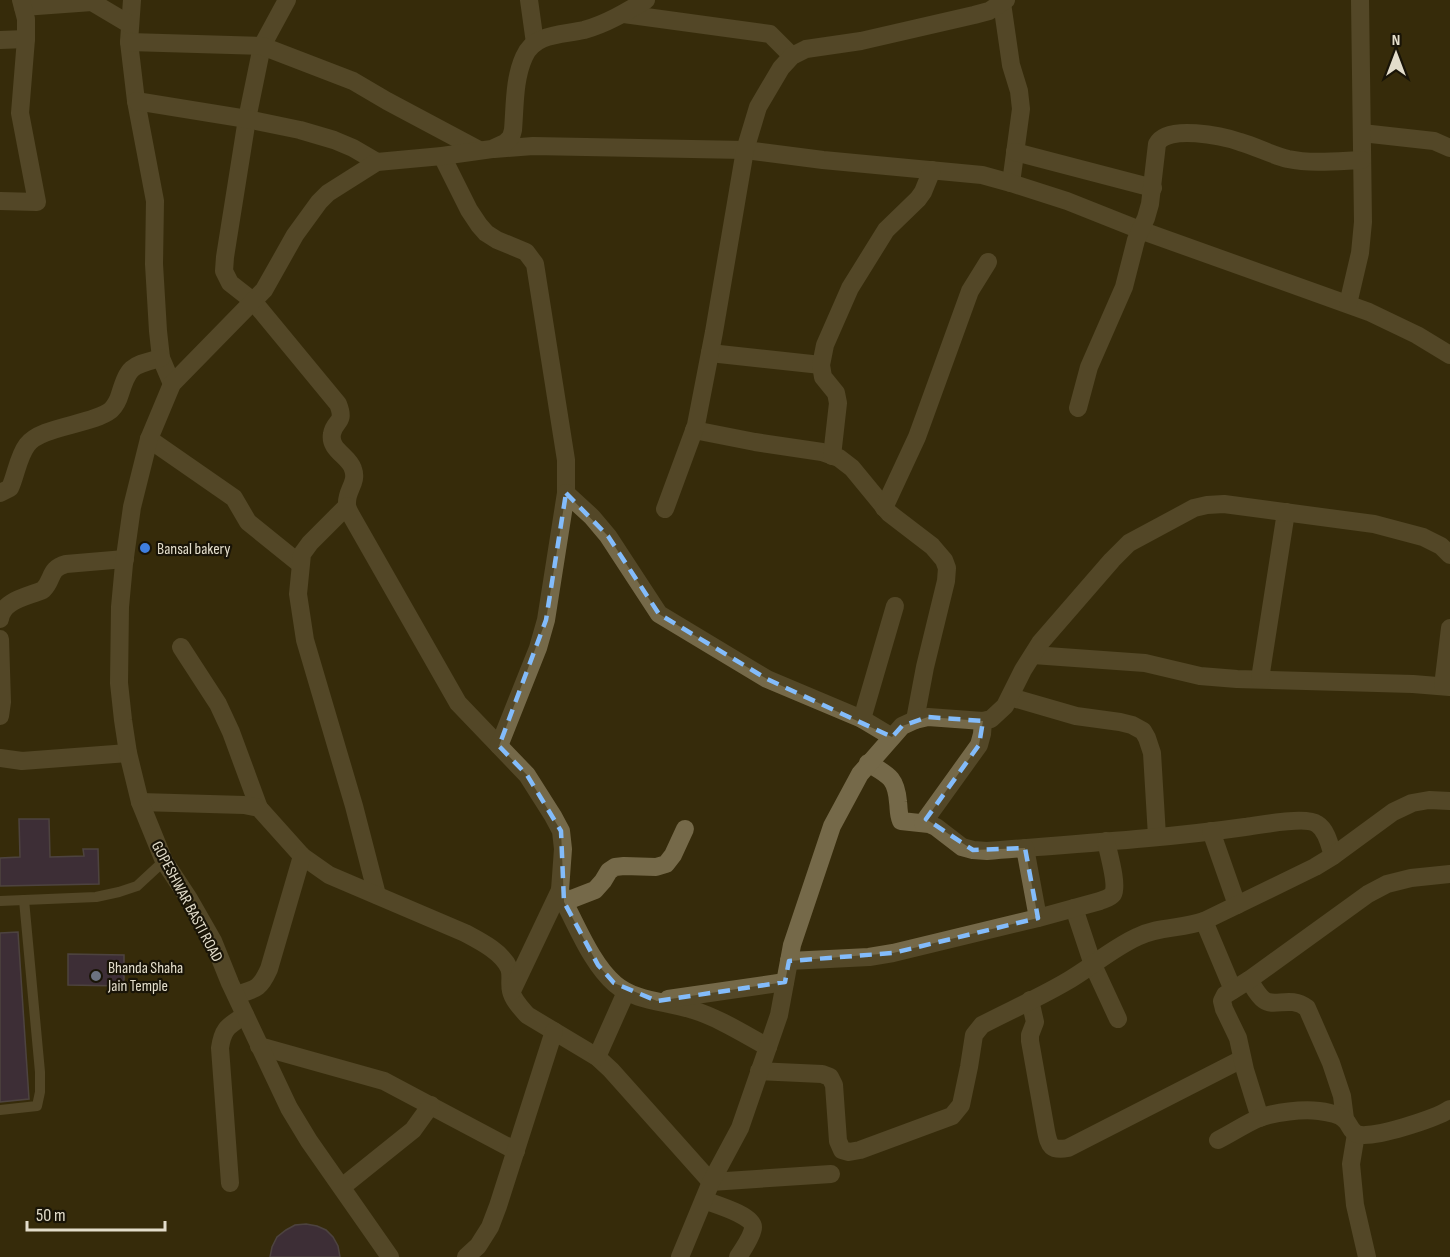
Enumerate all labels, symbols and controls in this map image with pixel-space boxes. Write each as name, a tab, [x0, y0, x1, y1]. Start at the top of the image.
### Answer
north arrow	[1366, 24, 1426, 84]
text: N	[1392, 31, 1400, 50]
place label: Bansal bakery	[157, 540, 231, 559]
marker: Bansal bakery	[138, 541, 152, 555]
street label: GOPESHWAR BASTI ROAD	[147, 838, 227, 965]
place label: Bhanda Shaha Jain Temple	[107, 959, 183, 996]
marker: Bhanda Shaha Jain Temple	[89, 969, 103, 983]
scale bar	[27, 1194, 165, 1232]
text: 50 m	[36, 1205, 66, 1226]

